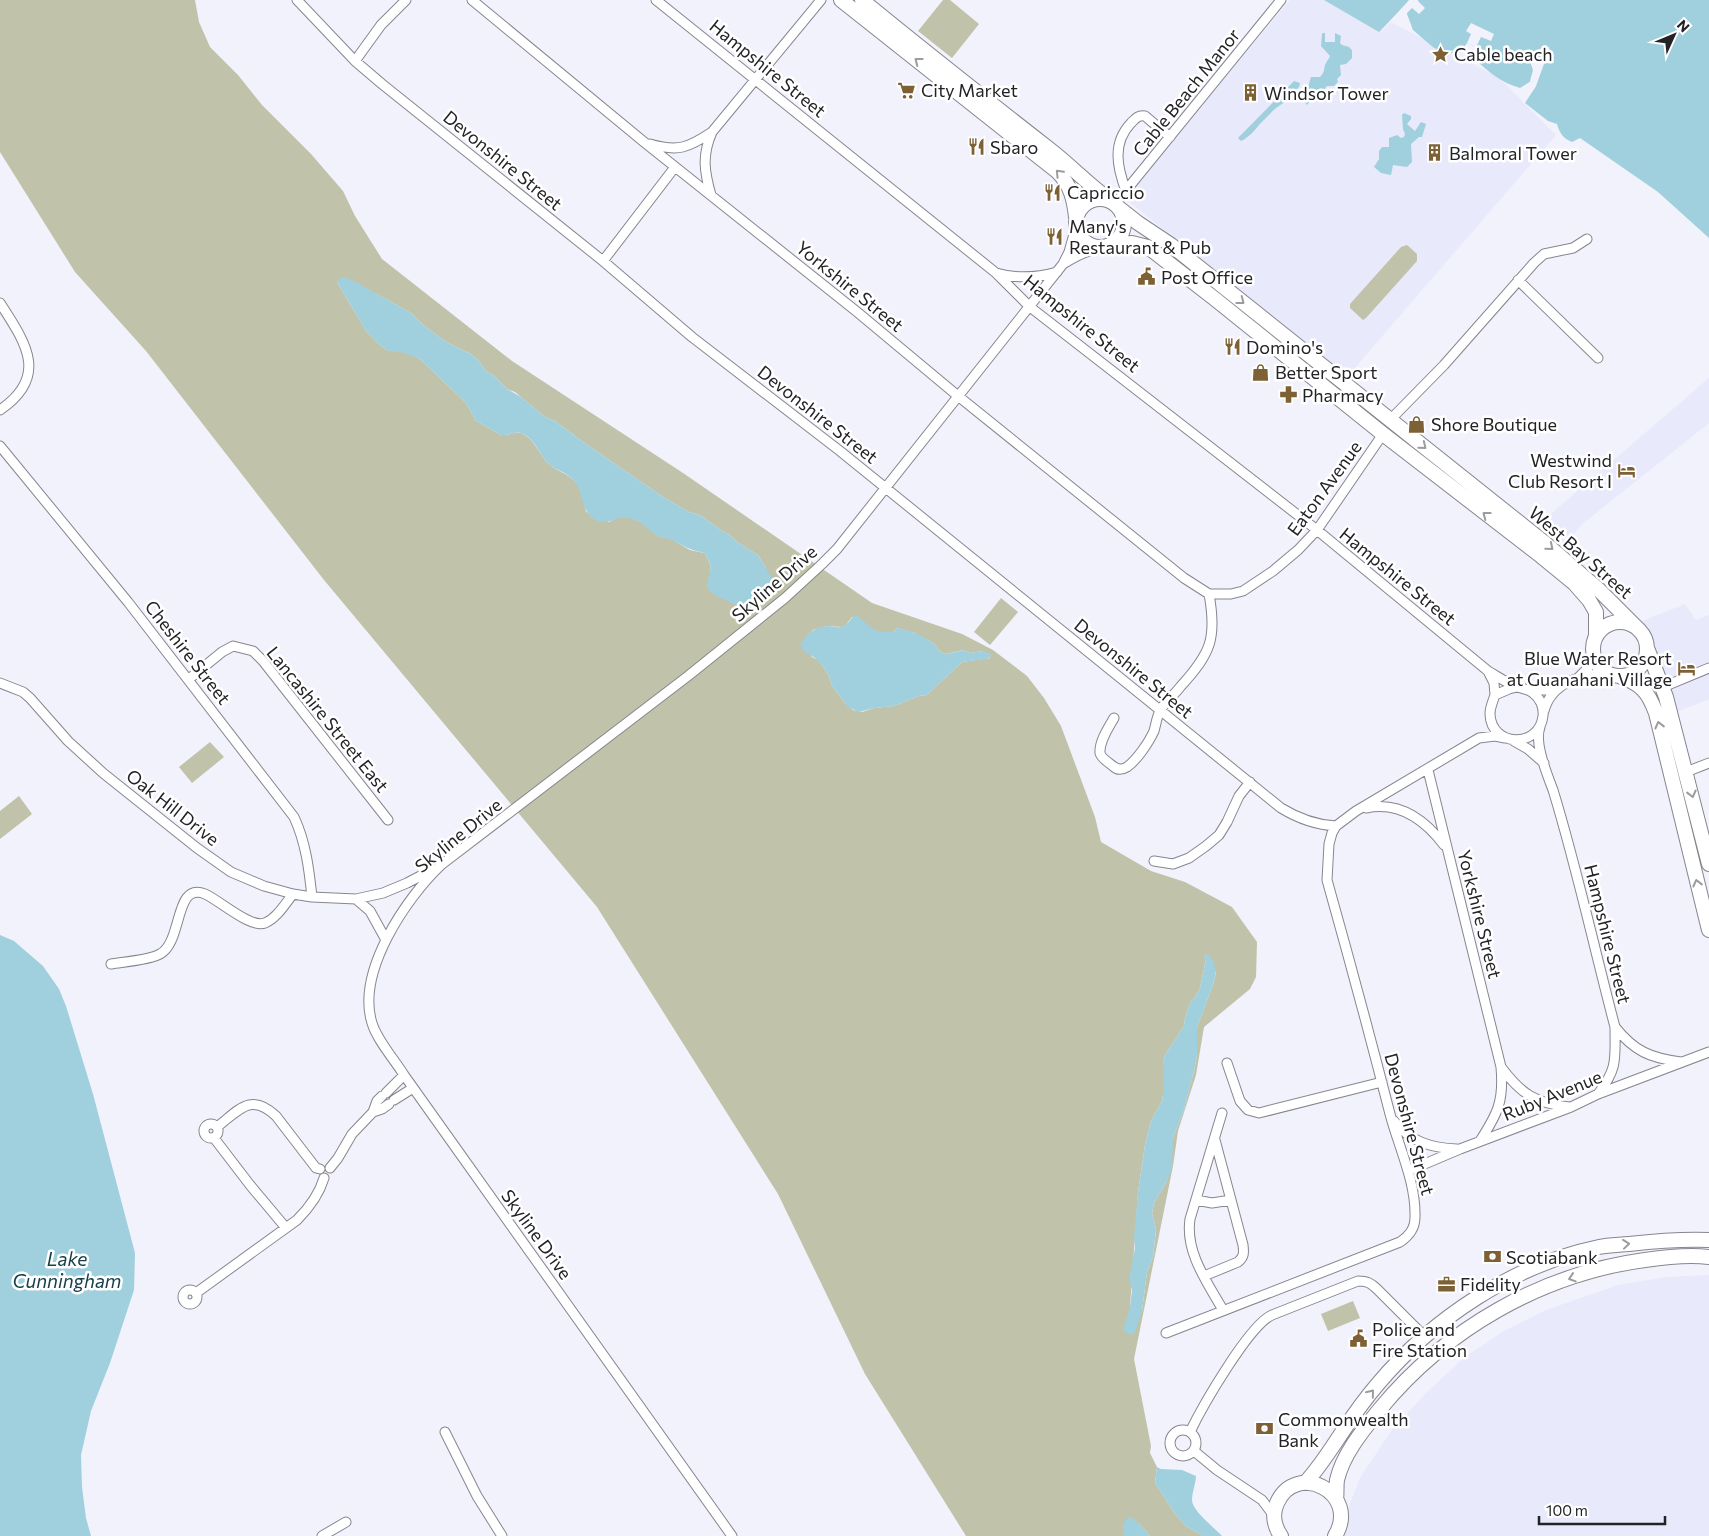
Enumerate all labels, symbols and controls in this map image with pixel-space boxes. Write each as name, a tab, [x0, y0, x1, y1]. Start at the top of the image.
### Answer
north arrow	[1649, 10, 1699, 60]
street label: Hampshire Street	[706, 14, 830, 122]
text: N	[1674, 16, 1693, 35]
street label: Cable Beach Manor	[1128, 24, 1244, 160]
place label: Cable beach	[1454, 43, 1553, 65]
place icon: Cable beach	[1430, 44, 1450, 64]
one-way arrow	[915, 59, 924, 67]
place label: City Market	[921, 79, 1018, 101]
supermarket icon: City Market	[897, 80, 917, 100]
place label: Windsor Tower	[1264, 82, 1389, 104]
building icon: Windsor Tower	[1240, 83, 1260, 103]
street label: Devonshire Street	[439, 105, 567, 215]
place label: Sbaro	[990, 136, 1038, 158]
restaurant icon: Sbaro	[966, 137, 986, 157]
place label: Balmoral Tower	[1449, 142, 1577, 164]
building icon: Balmoral Tower	[1425, 143, 1445, 163]
one-way arrow	[1056, 170, 1065, 179]
place label: Capriccio	[1067, 181, 1144, 203]
restaurant icon: Capriccio	[1043, 182, 1063, 202]
place label: Many's Restaurant & Pub	[1069, 215, 1211, 258]
restaurant icon: Many's Restaurant & Pub	[1045, 226, 1065, 246]
street label: Yorkshire Street	[792, 236, 908, 336]
place label: Post Office	[1161, 266, 1253, 288]
public building icon: Post Office	[1137, 267, 1157, 287]
street label: Hampshire Street	[1020, 269, 1144, 377]
one-way arrow	[1235, 296, 1244, 304]
place label: Domino's	[1246, 336, 1323, 358]
restaurant icon: Domino's	[1222, 337, 1242, 357]
street label: Devonshire Street	[754, 360, 882, 468]
place label: Better Sport	[1275, 361, 1377, 383]
shop icon: Better Sport	[1251, 362, 1271, 382]
place label: Pharmacy	[1302, 384, 1384, 406]
pharmacy icon: Pharmacy	[1278, 385, 1298, 405]
place label: Shore Boutique	[1431, 413, 1557, 435]
shop icon: Shore Boutique	[1407, 414, 1427, 434]
street label: Eaton Avenue	[1282, 436, 1366, 540]
one-way arrow	[1417, 441, 1426, 449]
place label: Westwind Club Resort I	[1508, 449, 1612, 492]
hotel icon: Westwind Club Resort I	[1616, 460, 1636, 480]
street label: West Bay Street	[1525, 501, 1637, 603]
one-way arrow	[1483, 512, 1492, 520]
street label: Hampshire Street	[1336, 522, 1460, 630]
street label: Skyline Drive	[727, 540, 821, 626]
one-way arrow	[1544, 542, 1553, 551]
street label: Cheshire Street	[141, 596, 235, 708]
street label: Devonshire Street	[1070, 613, 1198, 723]
street label: Lancashire Street East	[262, 642, 394, 796]
place label: Blue Water Resort at Guanahani Village	[1507, 647, 1672, 690]
hotel icon: Blue Water Resort at Guanahani Village	[1676, 658, 1696, 678]
one-way arrow	[1654, 720, 1665, 729]
street label: Oak Hill Drive	[122, 764, 224, 850]
one-way arrow	[1686, 790, 1697, 799]
street label: Skyline Drive	[410, 793, 506, 877]
street label: Yorkshire Street	[1453, 847, 1507, 981]
street label: Hampshire Street	[1580, 862, 1636, 1006]
one-way arrow	[1693, 879, 1703, 887]
street label: Devonshire Street	[1380, 1050, 1440, 1198]
street label: Ruby Avenue	[1499, 1065, 1605, 1125]
street label: Skyline Drive	[497, 1185, 577, 1283]
one-way arrow	[1622, 1239, 1630, 1250]
place label: Scotiabank	[1506, 1246, 1598, 1268]
water label: Lake Cunningham	[13, 1247, 121, 1292]
bank icon: Scotiabank	[1482, 1247, 1502, 1267]
one-way arrow	[1569, 1272, 1577, 1282]
place label: Fidelity	[1460, 1273, 1521, 1295]
office icon: Fidelity	[1436, 1274, 1456, 1294]
place label: Police and Fire Station	[1372, 1318, 1467, 1361]
public building icon: Police and Fire Station	[1348, 1329, 1368, 1349]
one-way arrow	[1365, 1389, 1374, 1398]
place label: Commonwealth Bank	[1278, 1408, 1409, 1451]
bank icon: Commonwealth Bank	[1254, 1419, 1274, 1439]
scale bar	[1539, 1494, 1665, 1526]
text: 100 m	[1546, 1501, 1588, 1519]

